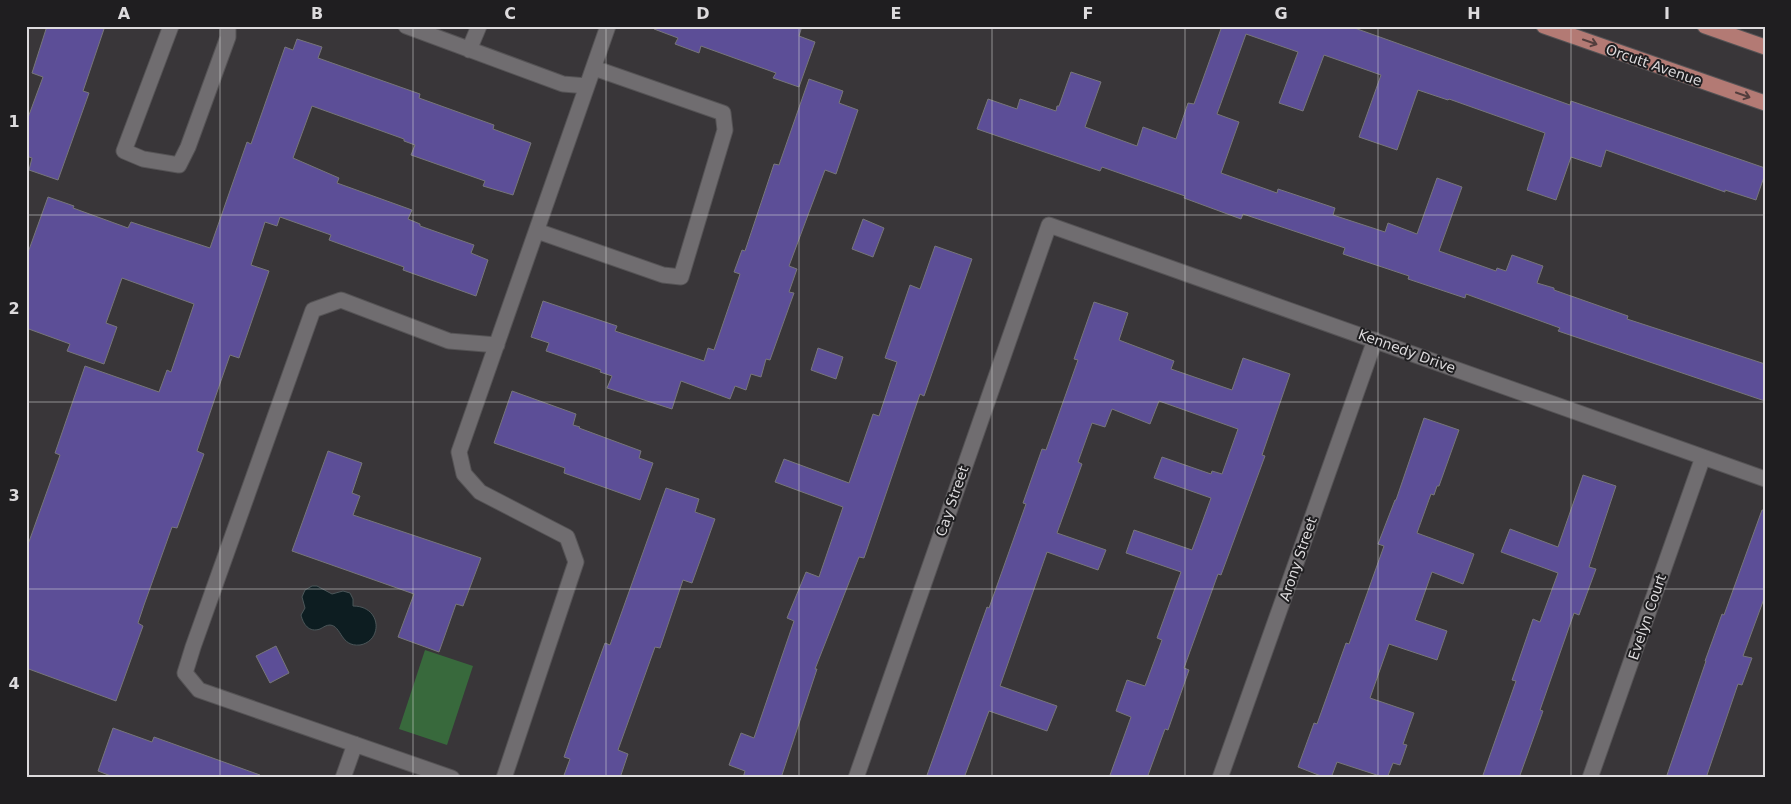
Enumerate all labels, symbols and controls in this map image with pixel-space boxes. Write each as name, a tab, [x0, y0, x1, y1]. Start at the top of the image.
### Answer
text: A	[118, 4, 131, 23]
text: B	[311, 4, 323, 23]
text: C	[504, 4, 516, 23]
text: D	[696, 4, 710, 23]
text: E	[891, 4, 901, 23]
text: F	[1083, 4, 1093, 23]
text: G	[1274, 4, 1288, 23]
text: H	[1467, 4, 1481, 23]
text: I	[1664, 4, 1670, 23]
one-way arrow	[1581, 38, 1597, 47]
street label: Orcutt Avenue	[1604, 41, 1704, 89]
one-way arrow	[1735, 91, 1751, 101]
text: 1	[8, 112, 20, 131]
text: 2	[8, 299, 20, 318]
street label: Kennedy Drive	[1356, 326, 1458, 376]
street label: Cay Street	[932, 463, 972, 538]
text: 3	[8, 486, 20, 505]
street label: Arony Street	[1276, 514, 1320, 603]
street label: Evelyn Court	[1625, 572, 1669, 662]
text: 4	[8, 674, 20, 693]

